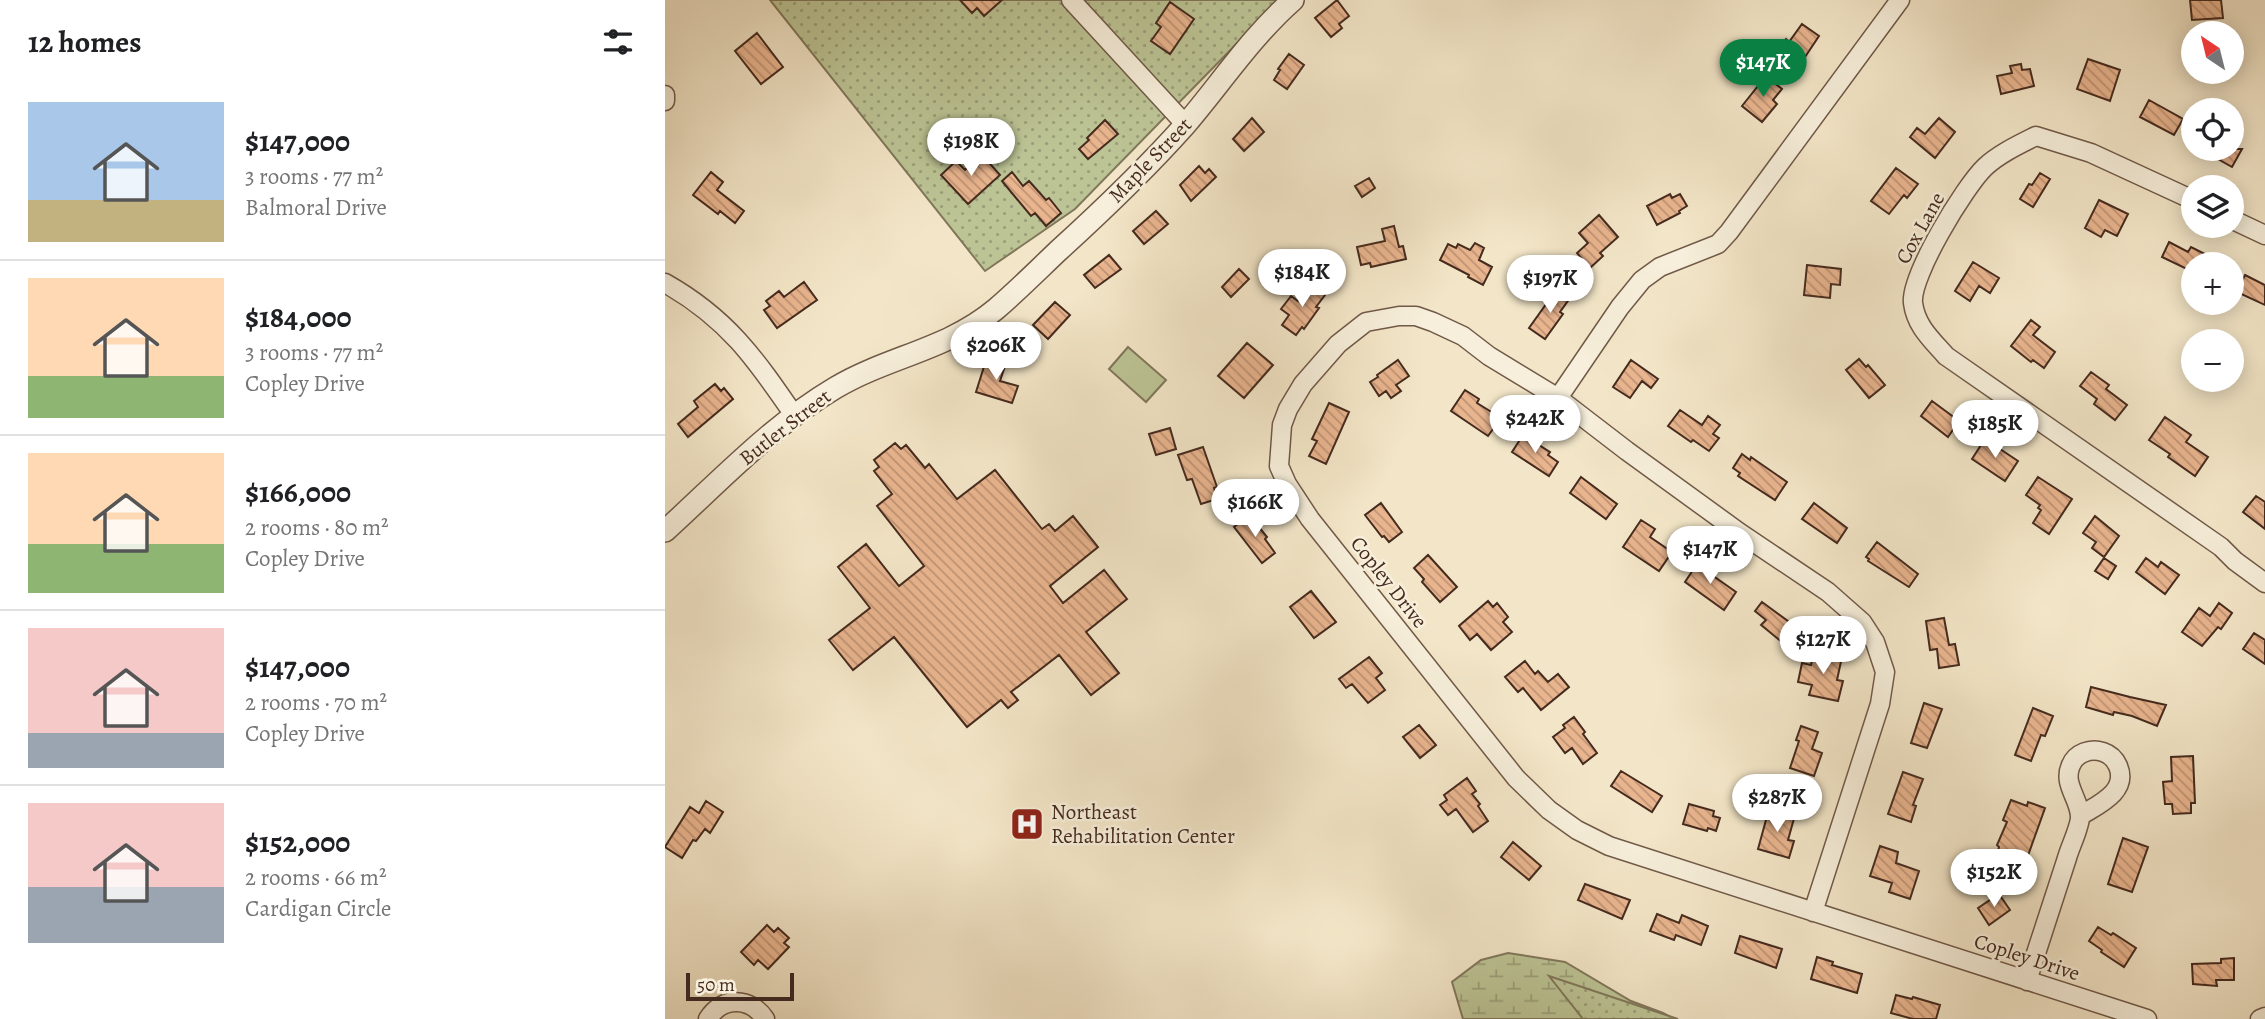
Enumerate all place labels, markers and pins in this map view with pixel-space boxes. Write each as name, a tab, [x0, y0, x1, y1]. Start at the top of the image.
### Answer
pin: $147K	[1714, 40, 1812, 99]
pin: $198K	[922, 118, 1020, 178]
pin: $184K	[1253, 250, 1351, 309]
pin: $197K	[1501, 256, 1599, 315]
pin: $206K	[947, 322, 1045, 382]
pin: $242K	[1486, 396, 1584, 455]
pin: $185K	[1946, 400, 2044, 460]
pin: $166K	[1206, 480, 1304, 539]
pin: $147K	[1661, 526, 1759, 586]
pin: $127K	[1774, 616, 1872, 676]
pin: $287K	[1728, 774, 1826, 834]
place label: Northeast Rehabilitation Center	[1051, 798, 1235, 850]
hospital icon: Northeast Rehabilitation Center	[1008, 805, 1046, 843]
pin: $152K	[1945, 850, 2043, 909]

